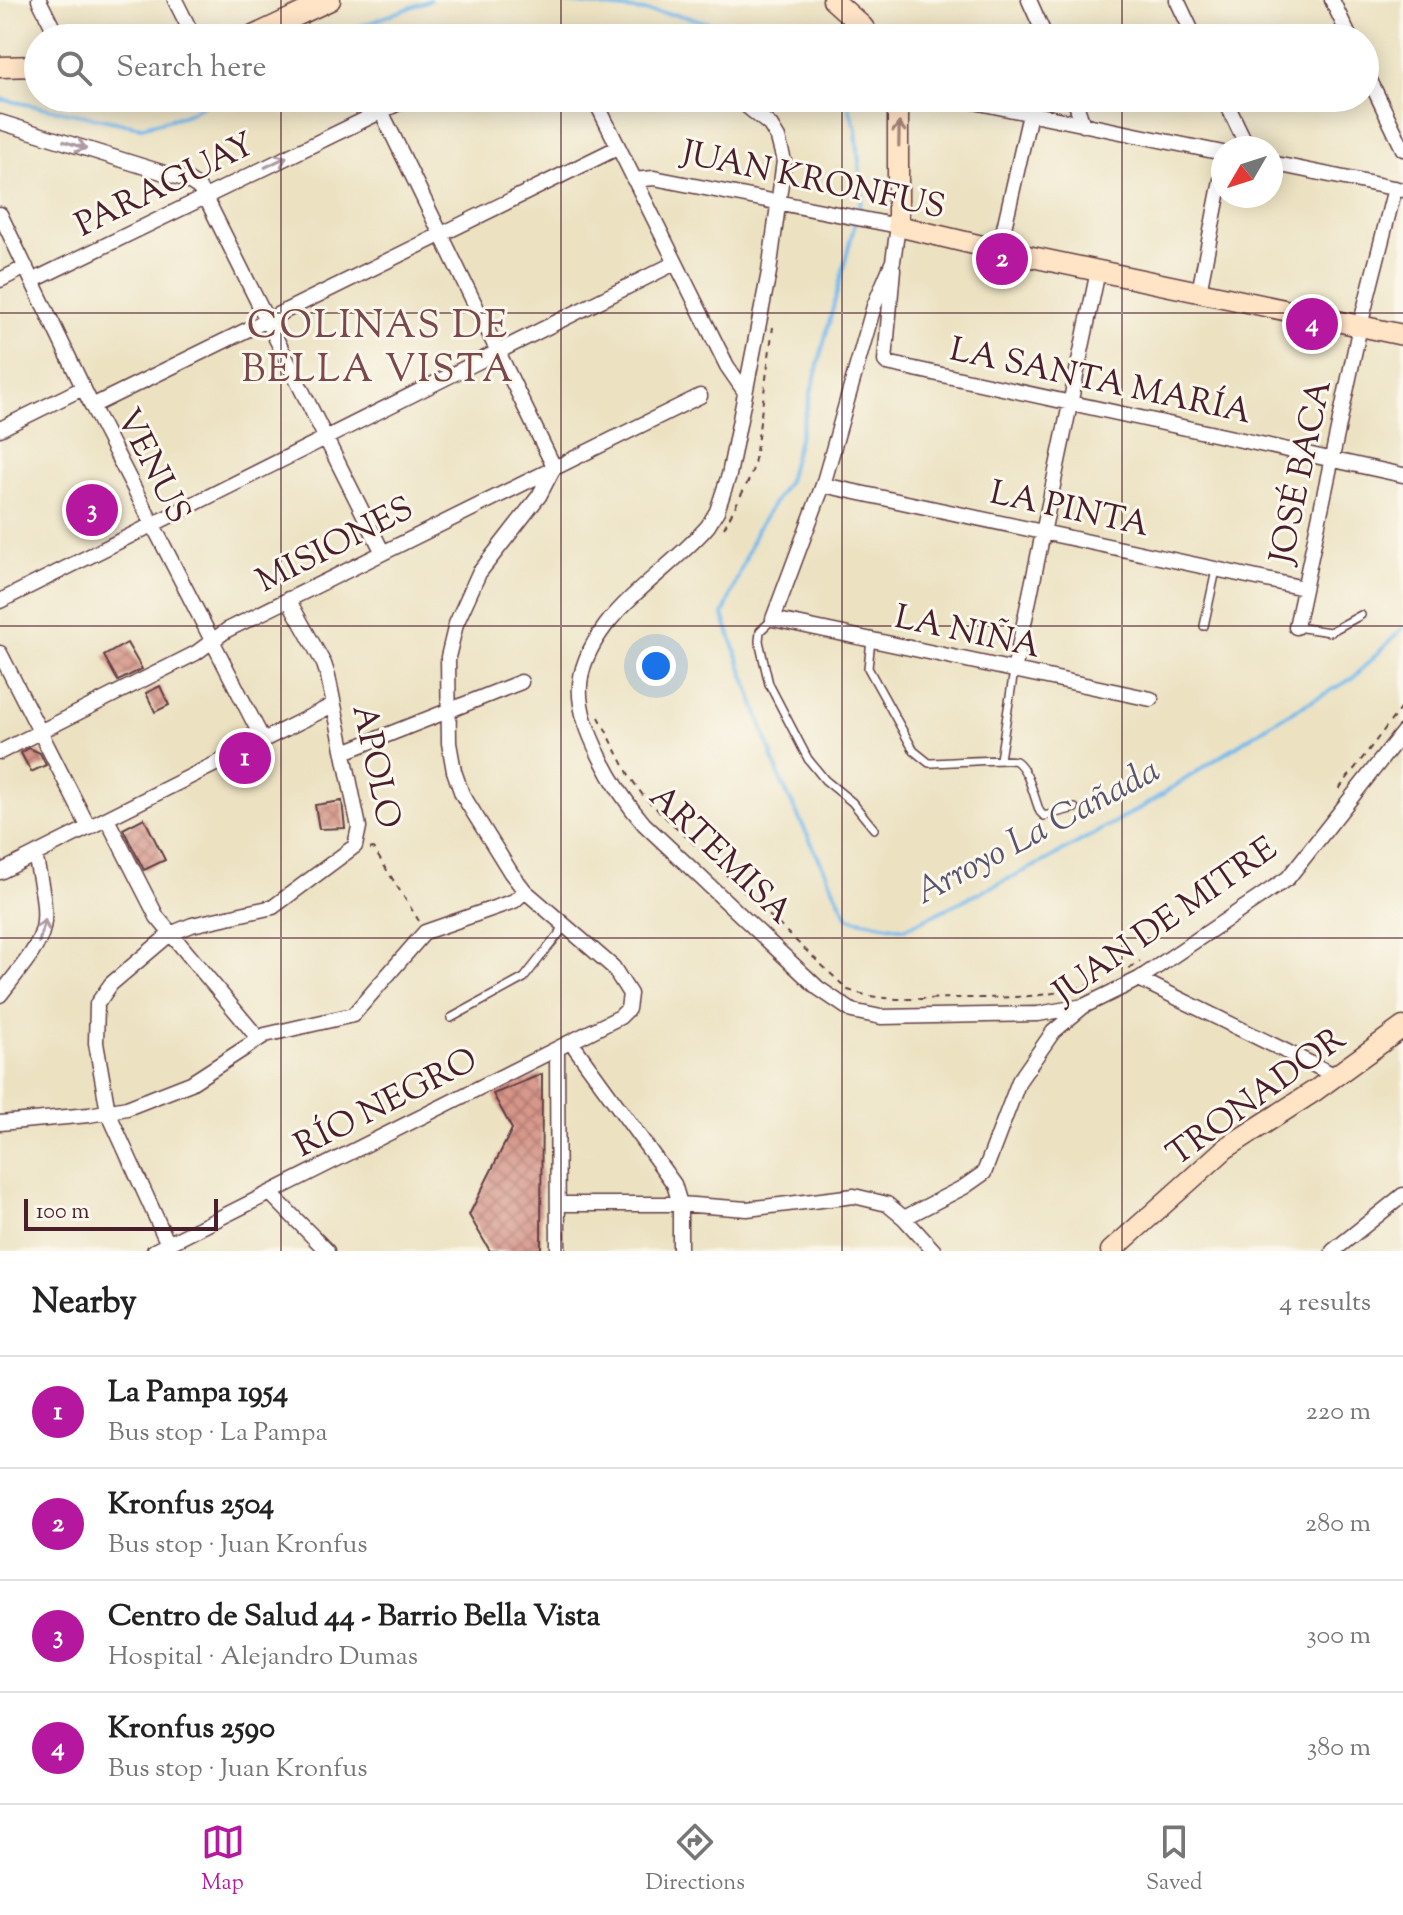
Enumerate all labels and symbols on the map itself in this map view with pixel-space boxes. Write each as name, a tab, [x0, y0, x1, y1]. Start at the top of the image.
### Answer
one-way arrow	[891, 121, 907, 148]
street label: PARAGUAY	[67, 122, 264, 251]
street label: JUAN KRONFUS	[675, 129, 949, 233]
north arrow	[1211, 136, 1283, 208]
one-way arrow	[62, 138, 87, 153]
one-way arrow	[263, 154, 287, 169]
pin: 2	[976, 229, 1028, 289]
pin: 4	[1286, 294, 1338, 354]
district label: COLINAS DE BELLA VISTA	[241, 301, 515, 399]
street label: LA SANTA MARÍA	[945, 327, 1256, 438]
street label: JOSÉ BACA	[1259, 375, 1346, 570]
street label: VENUS	[102, 401, 202, 533]
street label: LA PINTA	[985, 470, 1153, 551]
pin: 3	[66, 480, 118, 540]
street label: MISIONES	[249, 486, 423, 607]
street label: LA NIÑA	[890, 594, 1045, 673]
your location	[636, 646, 676, 686]
street label: APOLO	[338, 700, 412, 833]
pin: 1	[219, 728, 271, 788]
water label: Arroyo La Cañada	[906, 746, 1170, 919]
street label: ARTEMISA	[637, 774, 802, 937]
street label: JUAN DE MITRE	[1042, 826, 1288, 1019]
one-way arrow	[35, 918, 50, 944]
street label: TRONADOR	[1158, 1016, 1357, 1179]
street label: RÍO NEGRO	[286, 1037, 487, 1171]
scale bar	[24, 1195, 218, 1231]

